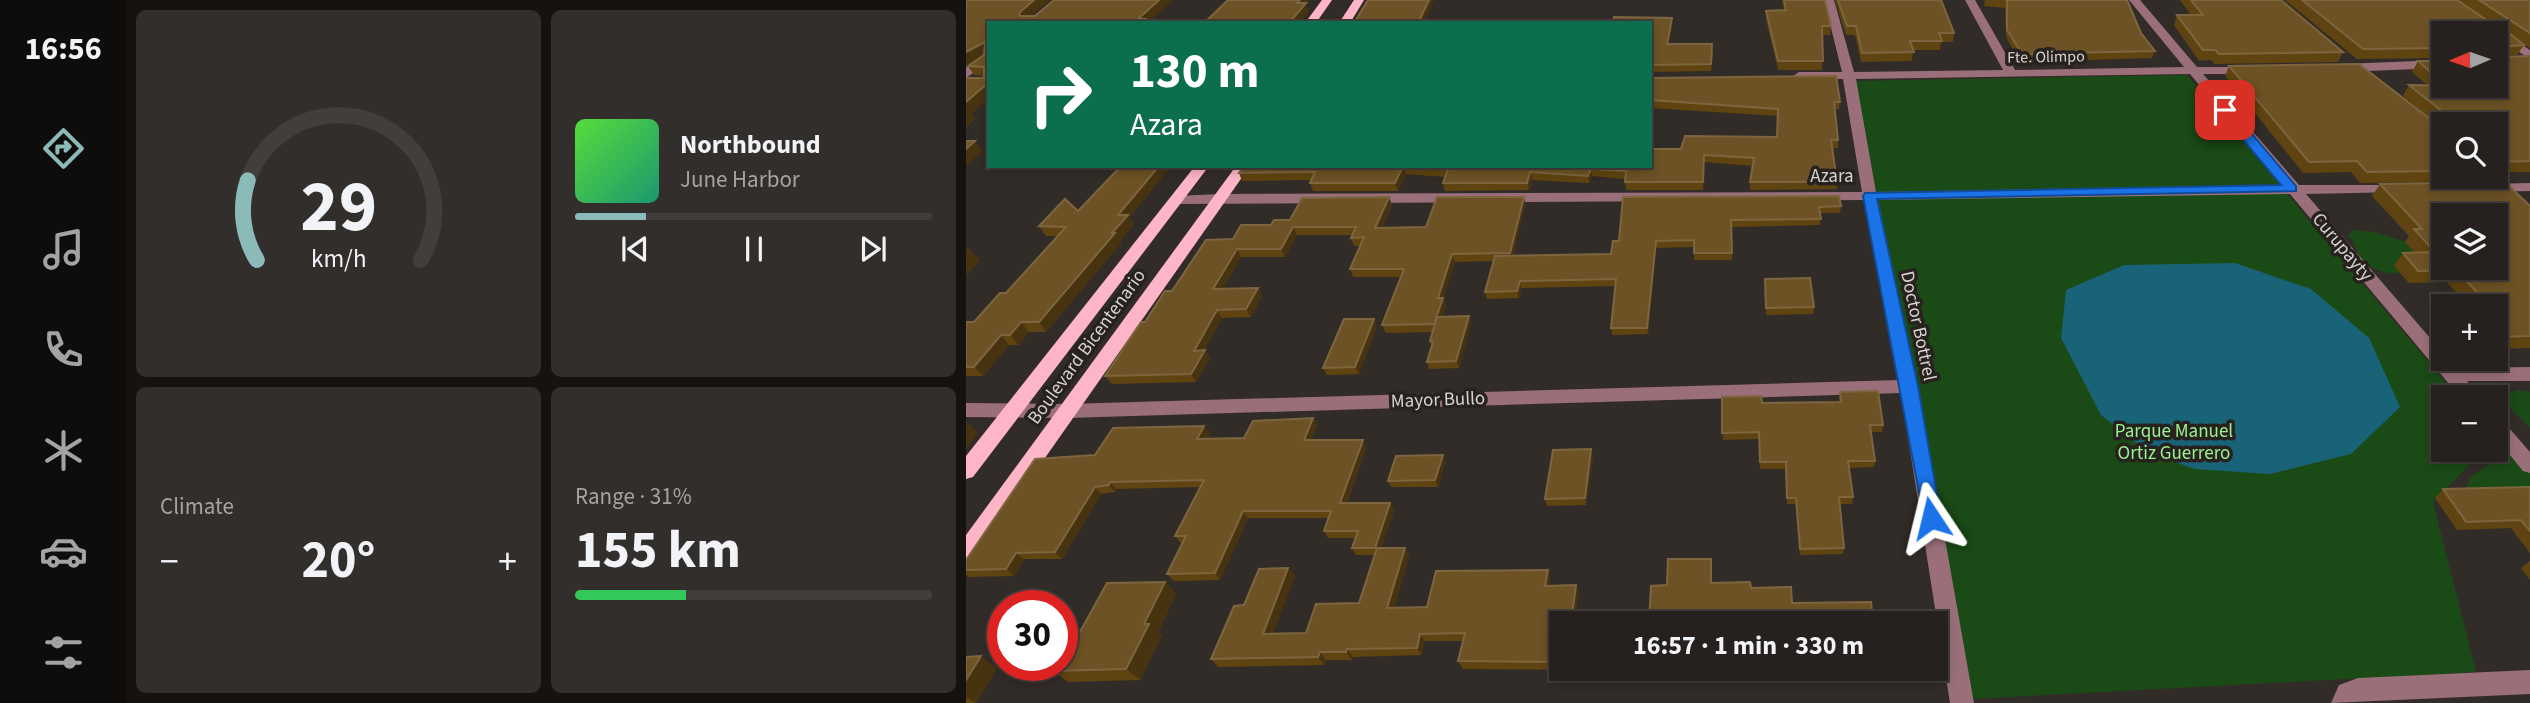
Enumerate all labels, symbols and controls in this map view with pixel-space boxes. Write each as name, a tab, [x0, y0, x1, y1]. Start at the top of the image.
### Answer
north arrow	[2431, 21, 2508, 98]
map controls	[2431, 21, 2508, 462]
text: 16:56	[24, 26, 102, 72]
text: 130 m	[1130, 37, 1259, 107]
street label: Fte. Olimpo	[2007, 45, 2085, 69]
icon: right	[1015, 49, 1106, 140]
pin	[2195, 80, 2255, 140]
icon: arrive	[2206, 91, 2244, 129]
text: Azara	[1130, 102, 1203, 148]
button: search	[2431, 112, 2508, 189]
icon: directions	[39, 124, 88, 173]
text: Northbound	[680, 126, 821, 163]
text: 29	[300, 155, 377, 259]
text: June Harbor	[680, 163, 800, 196]
street label: Azara	[1810, 163, 1854, 190]
button: layers	[2431, 203, 2508, 280]
street label: Curupayty	[2305, 207, 2379, 287]
icon: music	[39, 225, 88, 274]
icon: previous	[616, 230, 654, 268]
icon: pause	[735, 230, 773, 268]
icon: next	[854, 230, 892, 268]
text: km/h	[311, 241, 366, 277]
street label: Boulevard Bicentenario	[1021, 264, 1153, 430]
street label: Doctor Bottrel	[1893, 269, 1943, 384]
button: +	[2431, 294, 2508, 371]
icon: phone	[39, 325, 88, 374]
street label: Mayor Bullo	[1390, 385, 1486, 415]
button: −	[2431, 385, 2508, 462]
park label: Parque Manuel Ortiz Guerrero	[2115, 418, 2233, 467]
icon: climate	[39, 426, 88, 475]
text: Range · 31%	[575, 480, 692, 513]
position arrow	[1894, 481, 1968, 555]
text: Climate	[160, 490, 234, 523]
text: 155 km	[575, 514, 741, 588]
text: 20°	[302, 524, 375, 598]
icon: car	[39, 527, 88, 576]
text: −	[160, 535, 179, 589]
text: +	[498, 535, 517, 589]
speed limit sign: 30	[987, 590, 1078, 681]
text: 16:57 · 1 min · 330 m	[1633, 627, 1864, 664]
icon: filters	[39, 628, 88, 677]

